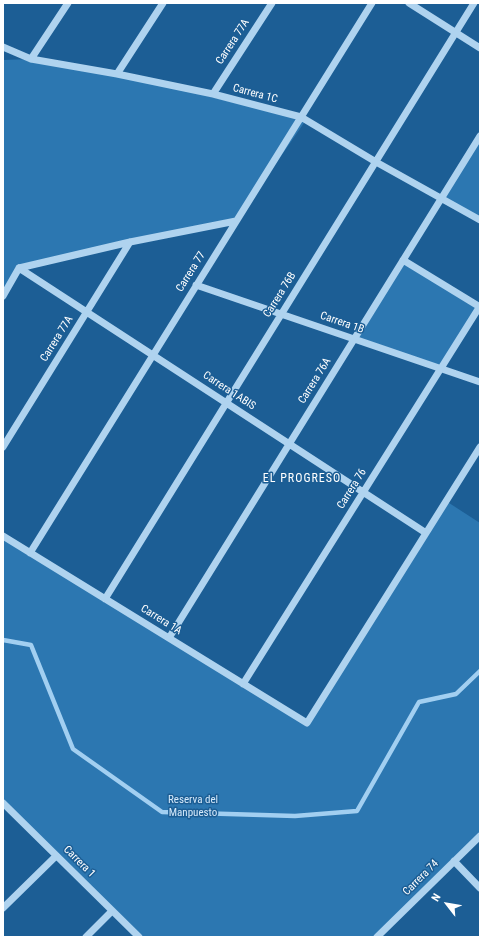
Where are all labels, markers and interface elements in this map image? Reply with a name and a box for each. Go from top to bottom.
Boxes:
street label: Carrera 77A [213,17,253,67]
street label: Carrera 1C [231,82,279,106]
street label: Carrera 77 [173,249,209,295]
street label: Carrera 76B [261,270,299,320]
street label: Carrera 1B [318,309,366,337]
street label: Carrera 77A [38,314,76,364]
street label: Carrera 76A [296,356,334,406]
street label: Carrera 1ABIS [200,369,258,413]
street label: Carrera 76 [334,466,370,512]
district label: EL PROGRESO [263,472,341,486]
street label: Carrera 1A [138,602,184,638]
park label: Reserva del Manpuesto [168,793,218,819]
street label: Carrera 1 [60,843,98,881]
street label: Carrera 74 [400,857,442,899]
north arrow [427,884,467,924]
text: N [429,891,444,904]

